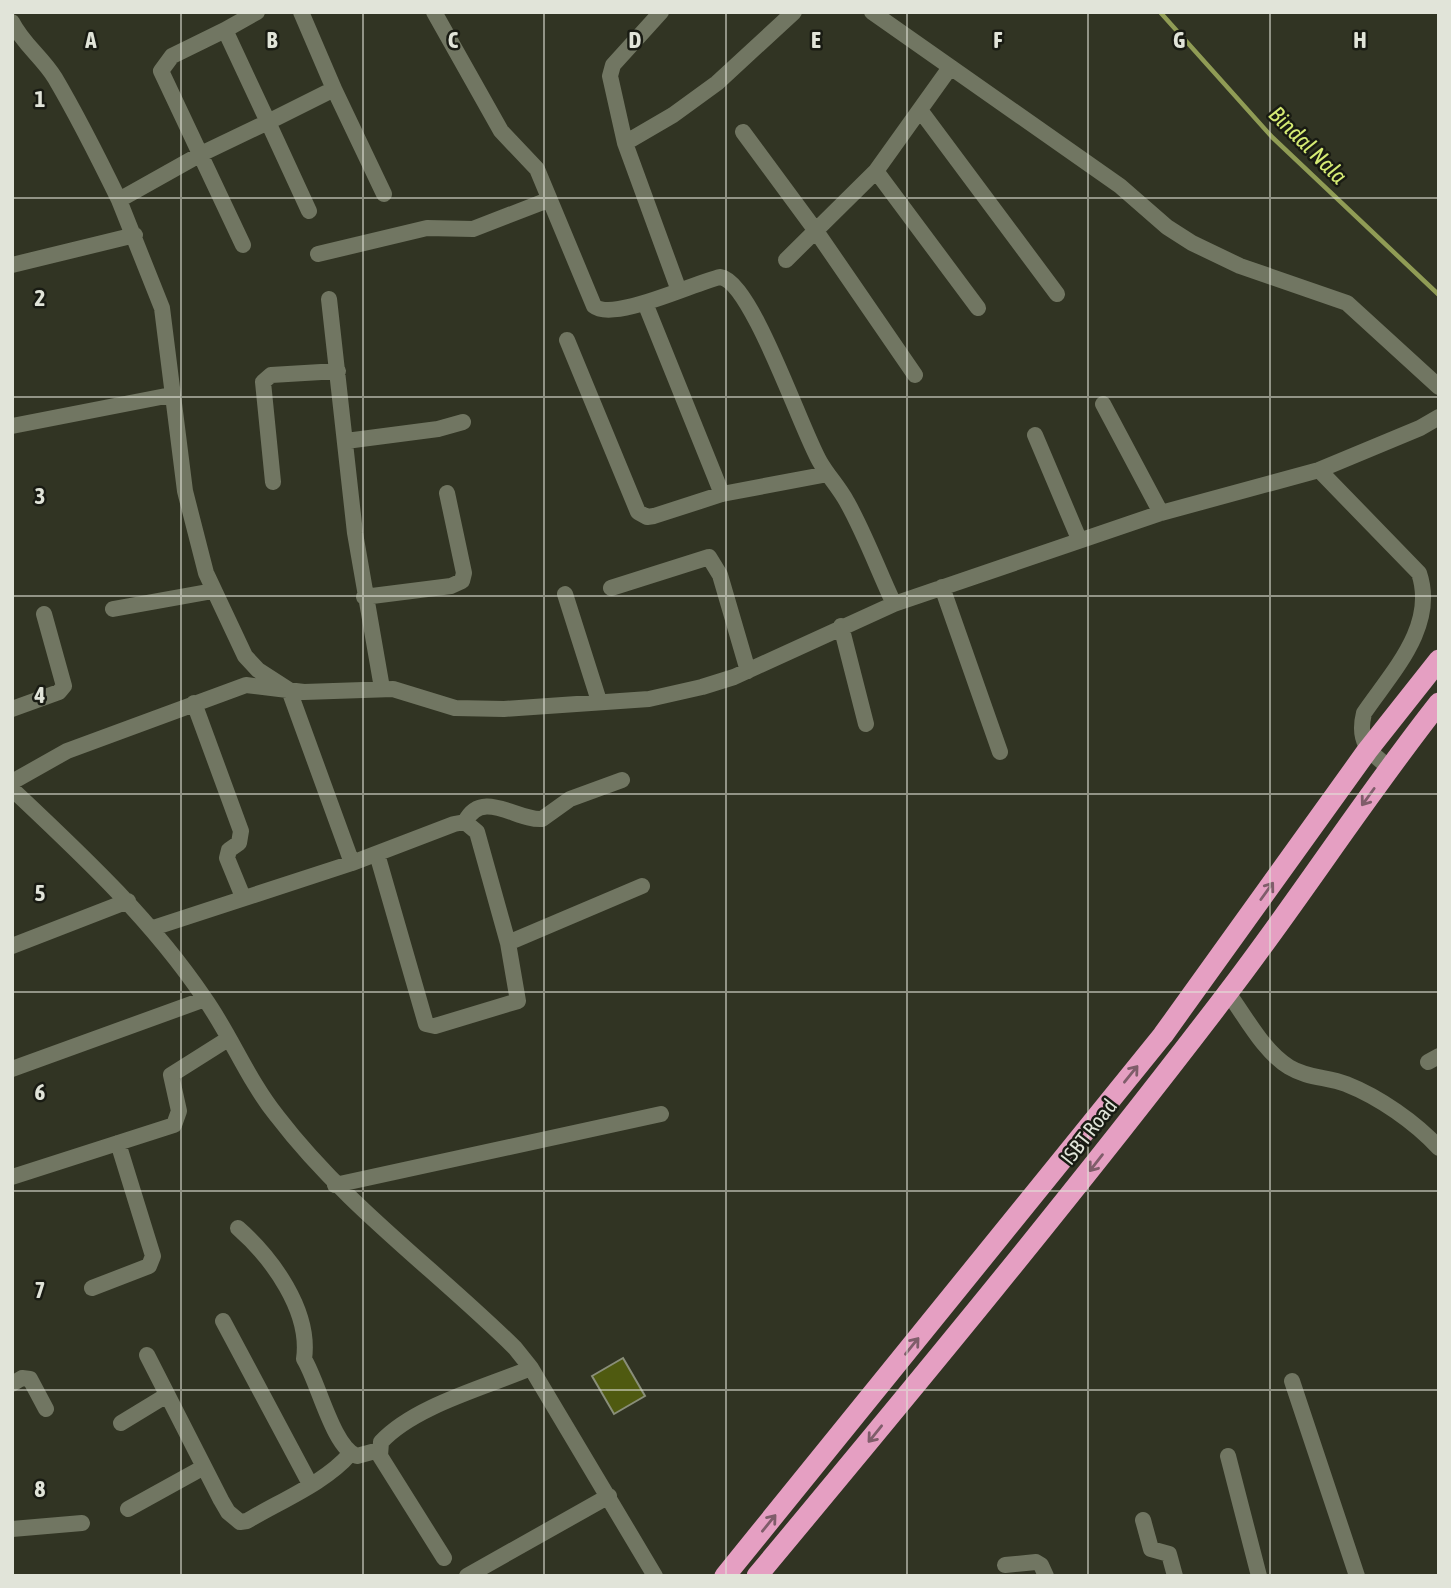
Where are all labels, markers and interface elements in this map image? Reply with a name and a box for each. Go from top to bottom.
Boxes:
text: A [84,27,97,53]
text: B [267,27,278,53]
text: C [448,27,459,53]
text: D [629,27,642,53]
text: E [811,27,821,53]
text: F [993,27,1003,53]
text: G [1173,27,1185,53]
text: H [1353,27,1367,53]
text: 1 [35,86,46,112]
water label: Bindal Nala [1264,101,1352,189]
text: 2 [35,285,45,311]
text: 3 [35,483,45,509]
text: 4 [34,682,46,708]
one-way arrow [1361,787,1376,806]
text: 5 [35,880,46,906]
one-way arrow [1260,882,1274,901]
one-way arrow [1124,1065,1139,1083]
text: 6 [35,1079,46,1105]
street label: ISBT Road [1055,1094,1121,1169]
one-way arrow [1088,1153,1103,1171]
text: 7 [35,1277,45,1303]
one-way arrow [904,1338,920,1356]
one-way arrow [867,1424,882,1442]
text: 8 [35,1476,46,1502]
one-way arrow [760,1514,776,1532]

